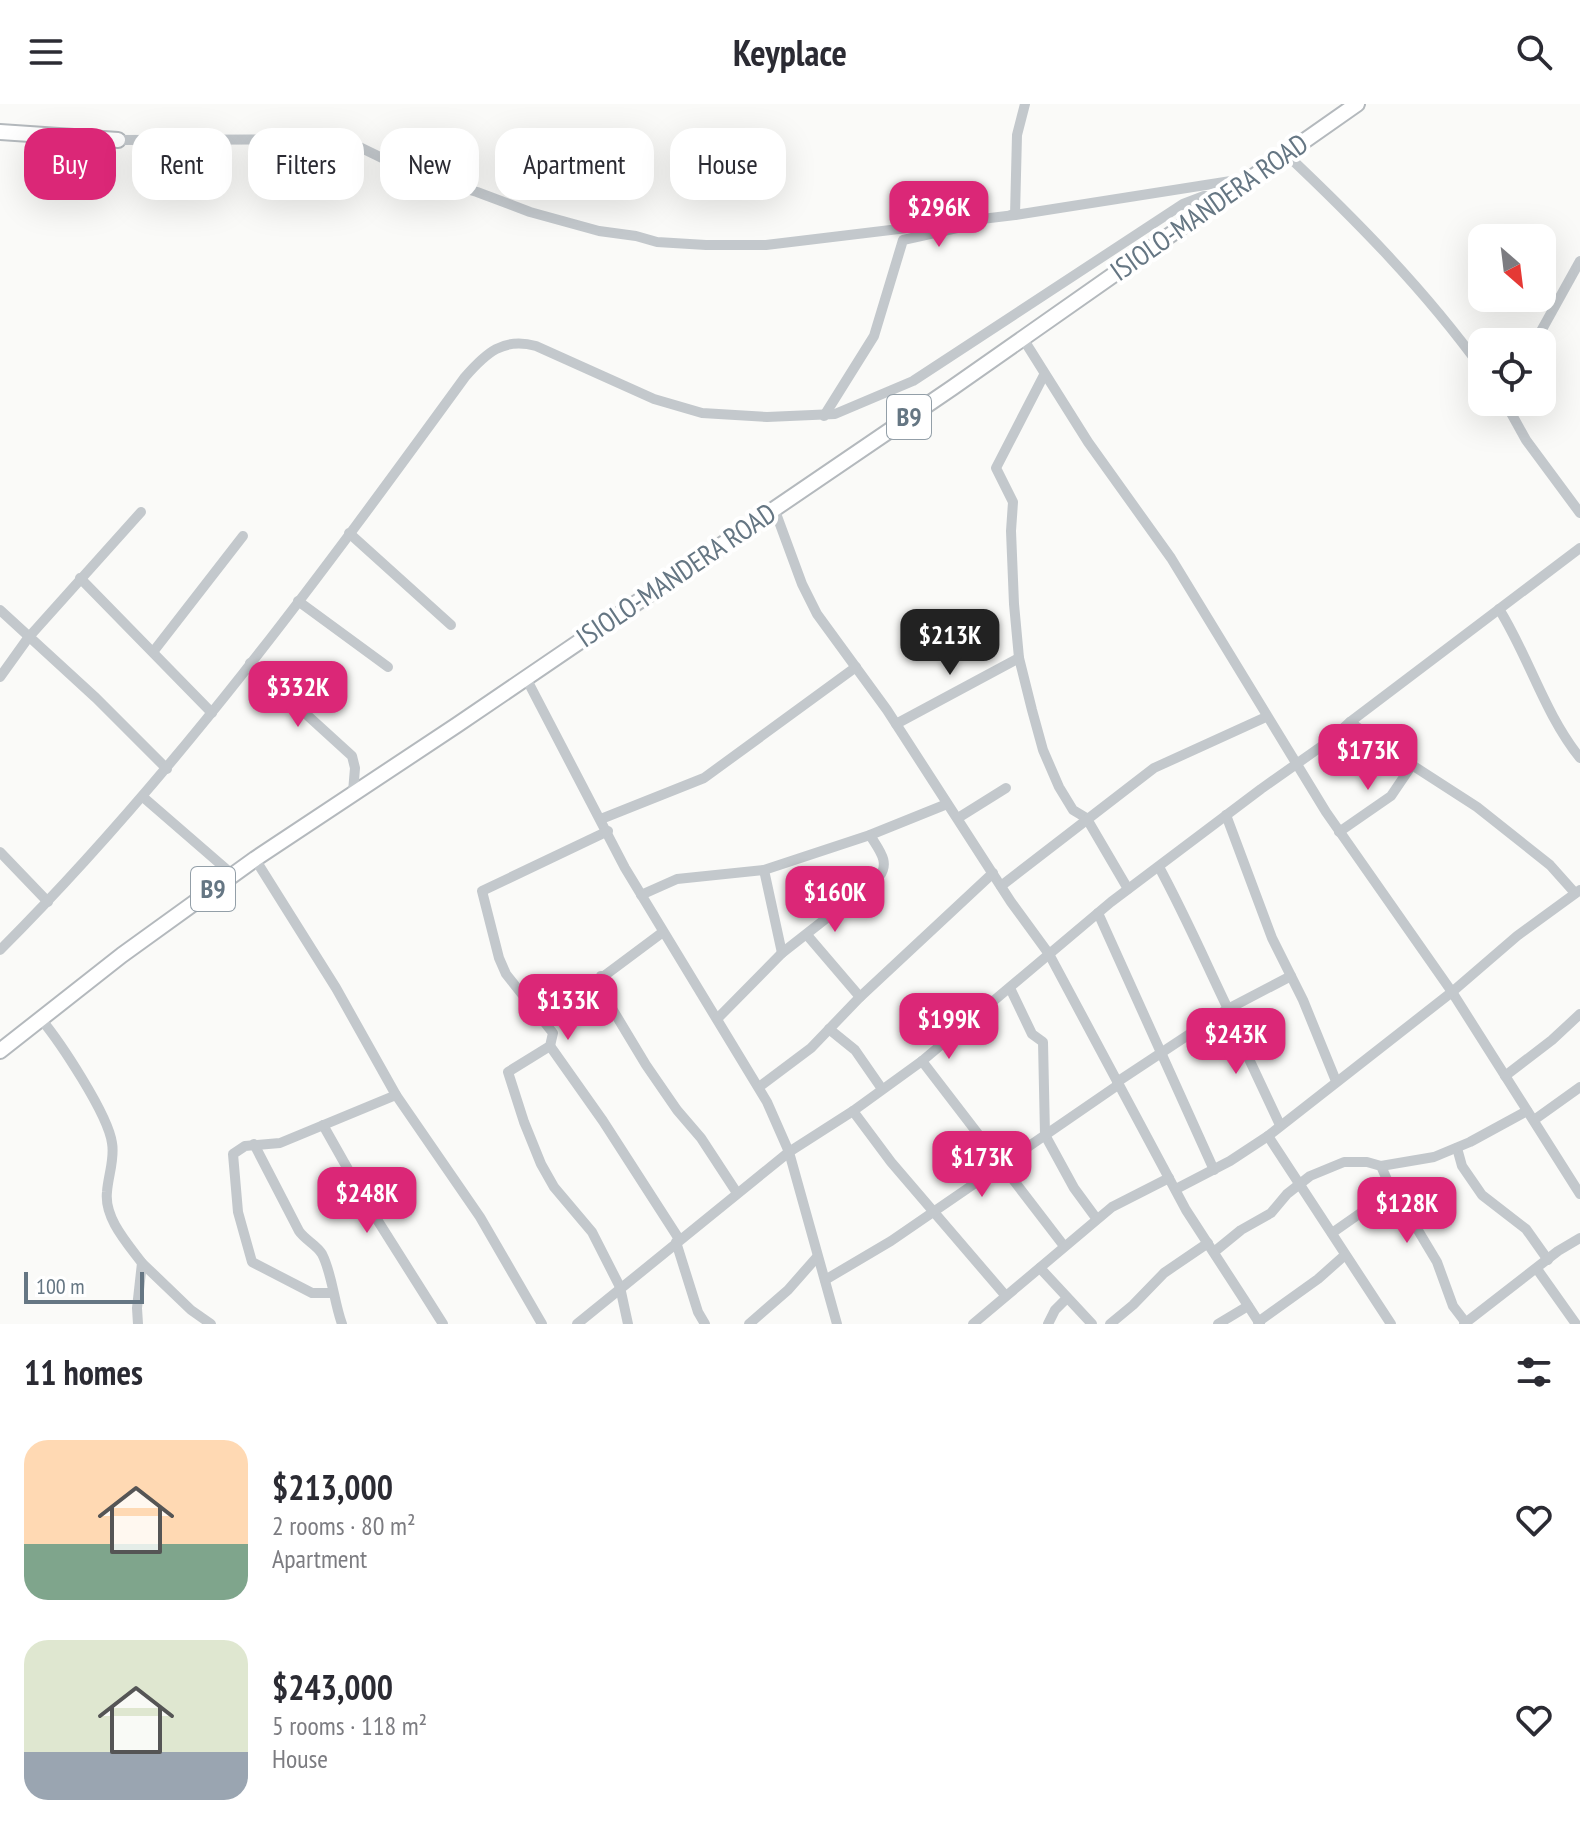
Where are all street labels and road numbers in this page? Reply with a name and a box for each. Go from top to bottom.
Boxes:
street label: ISIOLO-MANDERA ROAD [1103,125,1315,289]
road number: B9 [887,395,931,439]
street label: ISIOLO-MANDERA ROAD [569,494,783,655]
road number: B9 [191,867,235,911]

